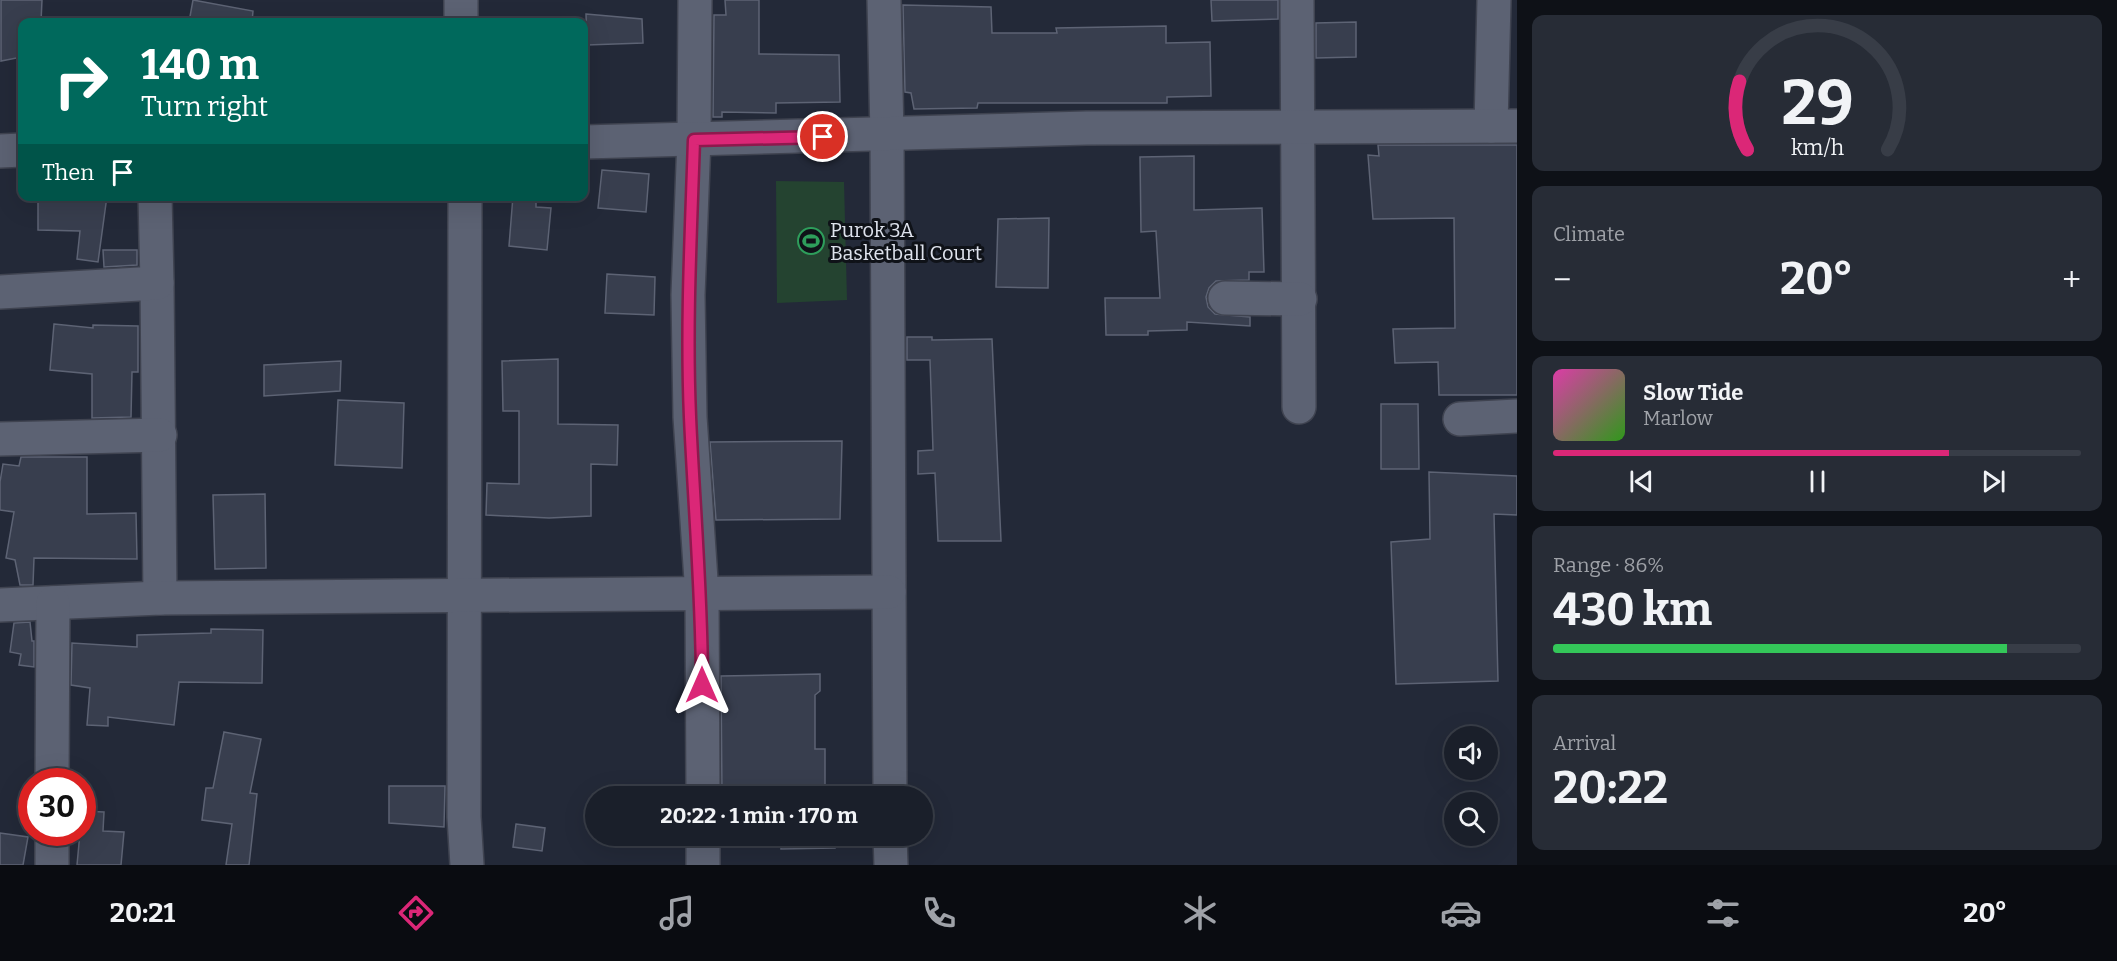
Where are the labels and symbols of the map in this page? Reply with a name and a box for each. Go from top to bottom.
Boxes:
pin [797,111,848,162]
place label: Purok 3A Basketball Court [830,218,982,265]
sports icon: Purok 3A Basketball Court [796,226,826,256]
position arrow [670,653,734,717]
speed limit sign: 30 [18,768,96,846]

